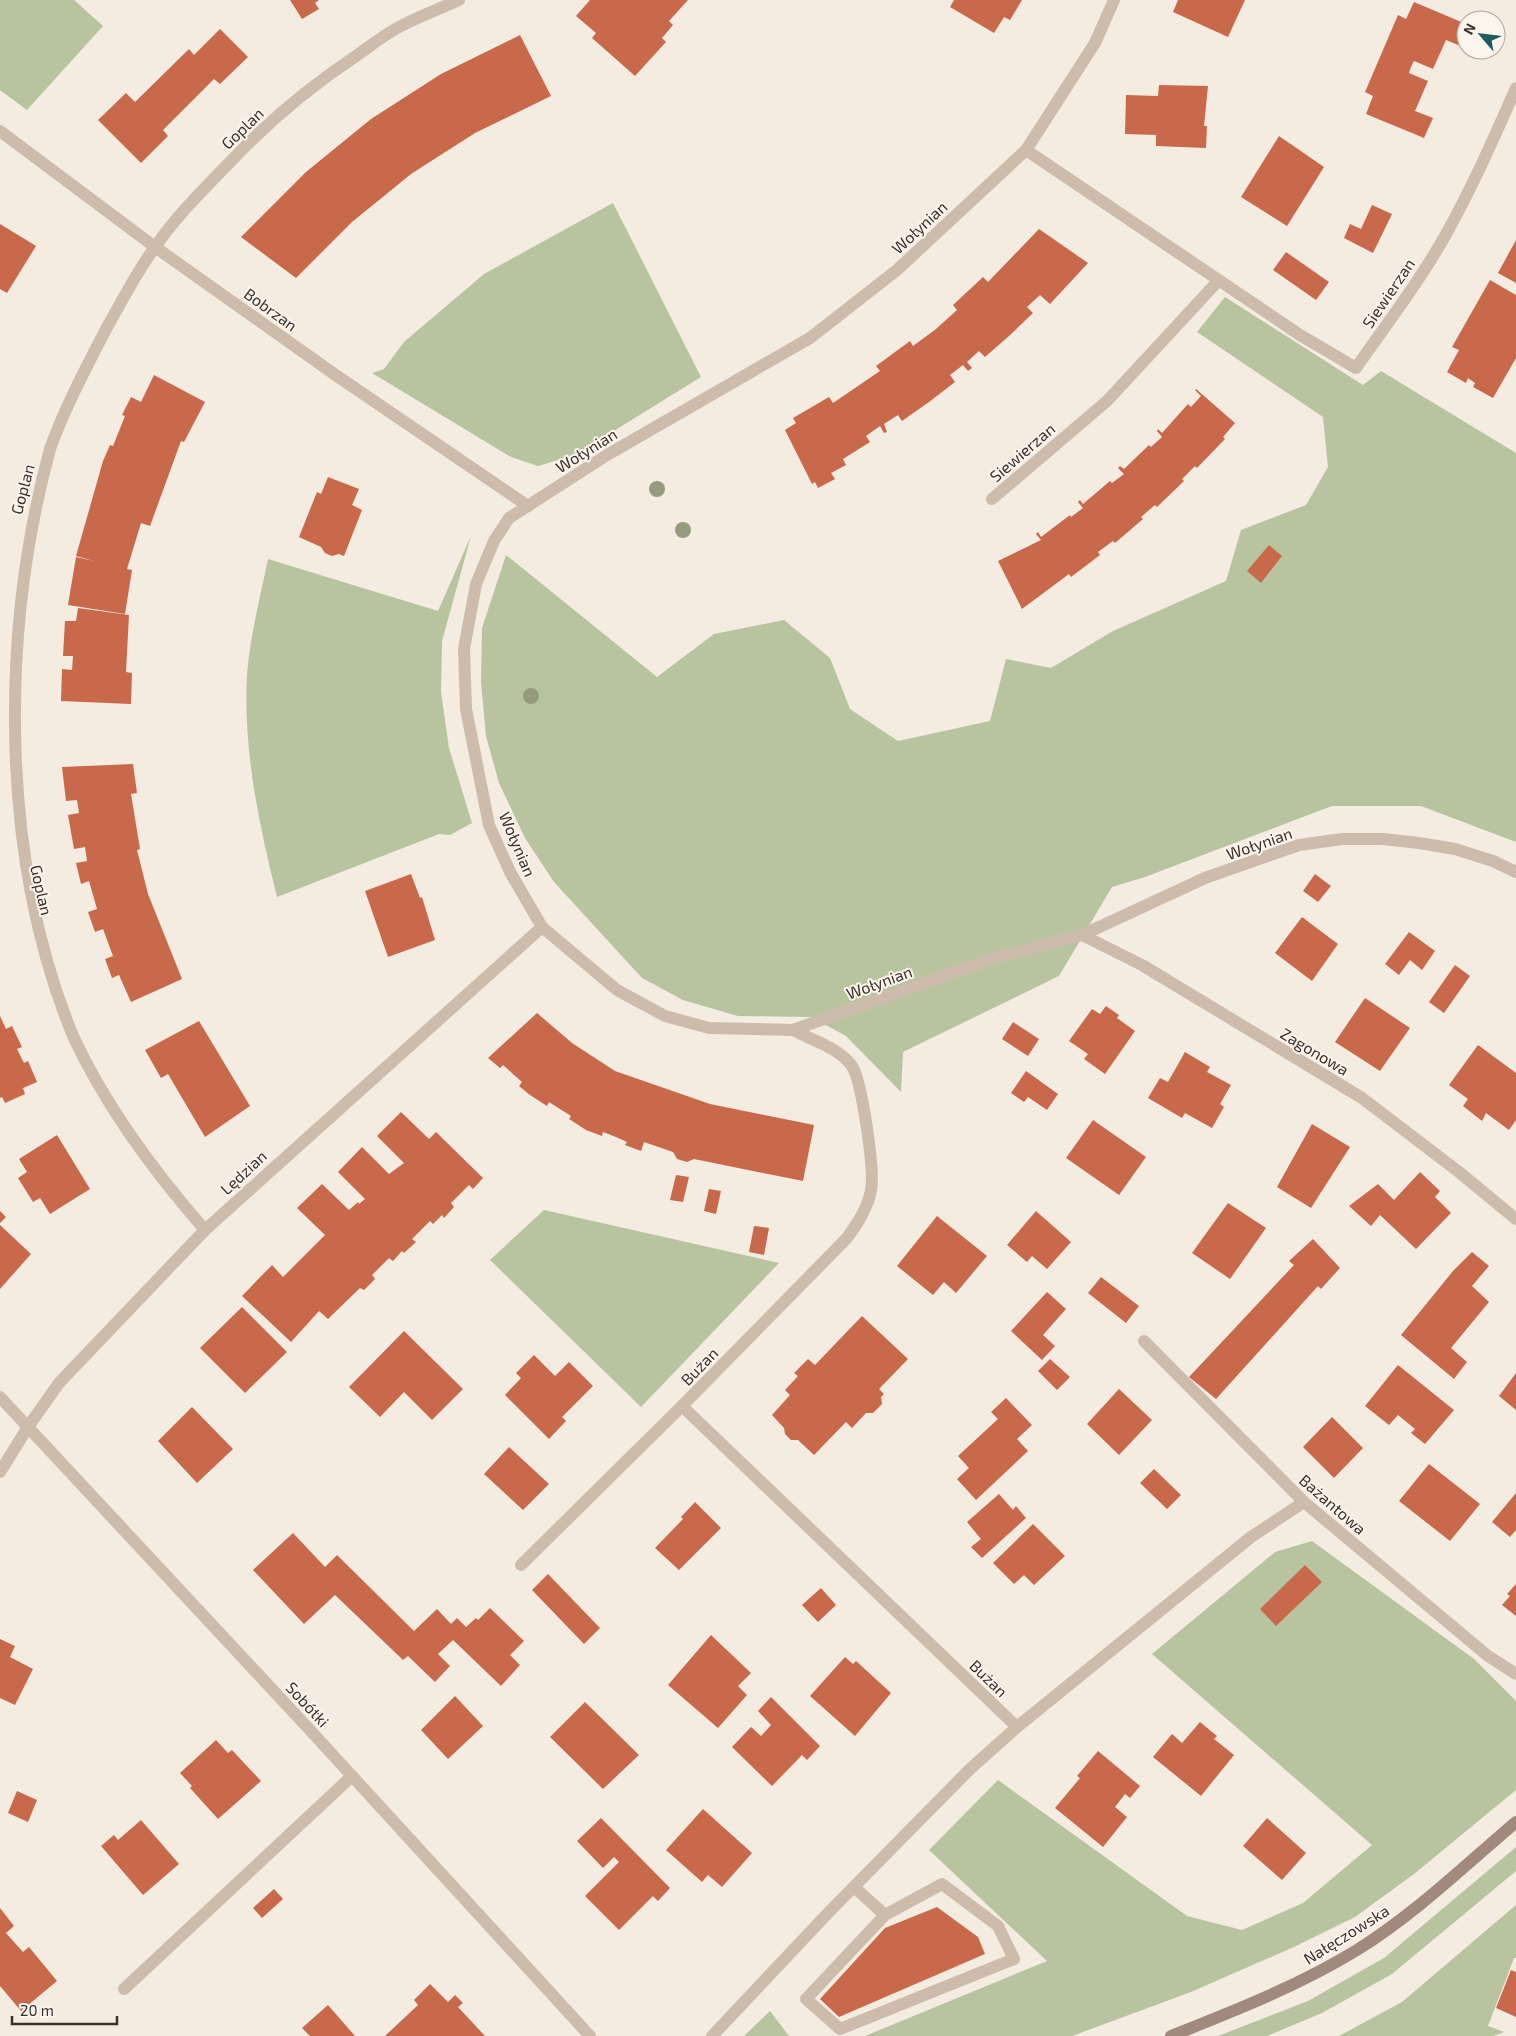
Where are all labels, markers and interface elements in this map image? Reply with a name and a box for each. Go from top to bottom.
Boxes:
north arrow [1456,10,1506,60]
text: N [1459,20,1479,37]
street label: Goplan [217,103,267,153]
street label: Wołynian [887,197,951,257]
street label: Siewierzan [1358,255,1418,331]
street label: Bobrzan [241,283,301,335]
street label: Siewierzan [986,419,1058,485]
street label: Wołynian [552,424,620,476]
street label: Goplan [6,462,38,516]
street label: Wołynian [496,809,540,879]
street label: Wołynian [1223,823,1295,863]
street label: Goplan [27,863,57,917]
street label: Wołynian [843,961,915,1003]
street label: Zagonowa [1278,1023,1352,1079]
street label: Lędzian [216,1146,270,1198]
street label: Bużan [676,1343,722,1389]
street label: Bażantowa [1296,1470,1370,1538]
street label: Bużan [966,1655,1012,1701]
street label: Sobótki [282,1678,334,1730]
street label: Nałęczowska [1300,1900,1392,1968]
scale bar [12,1994,118,2026]
text: 20 m [20,2001,54,2019]

